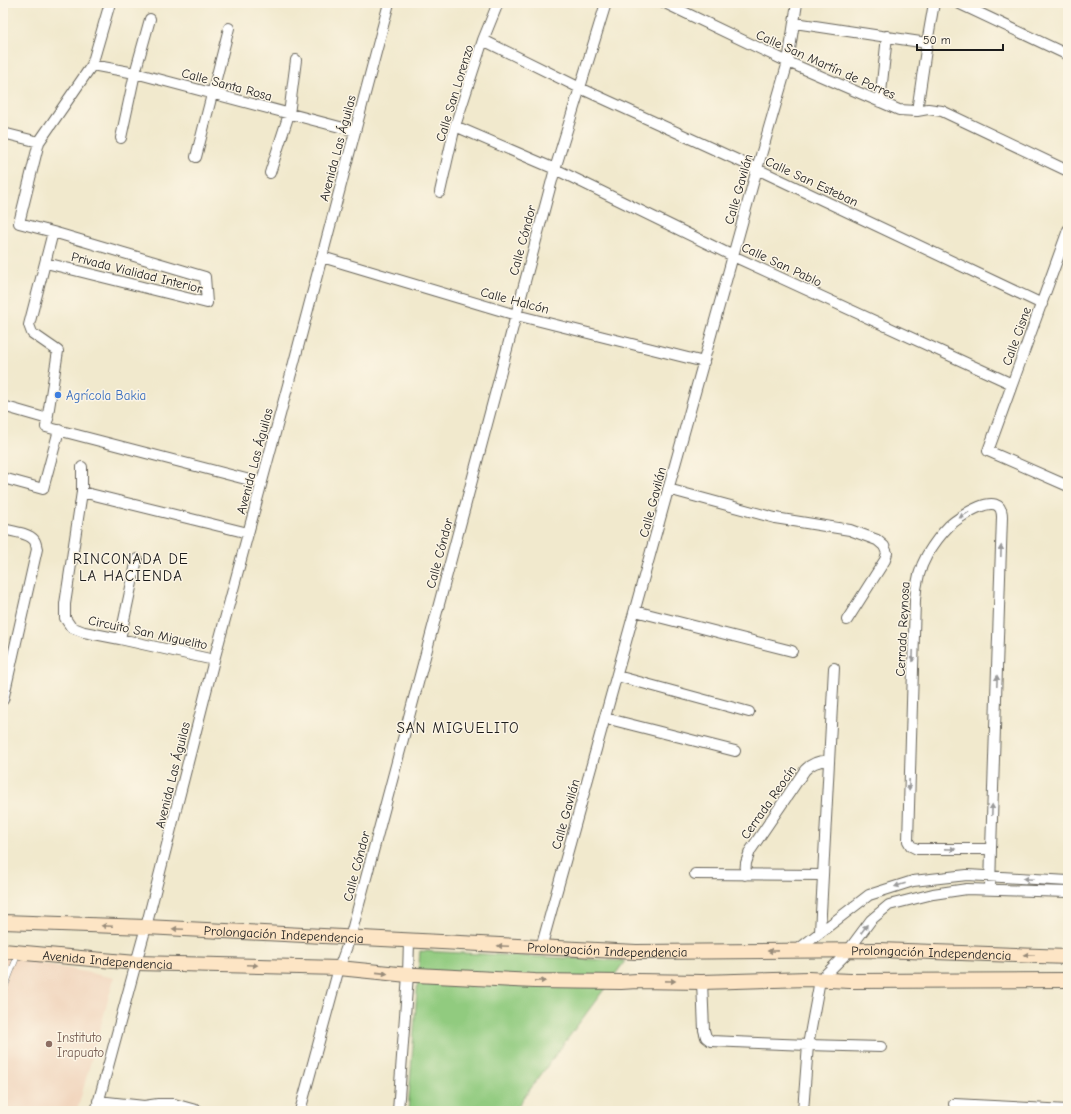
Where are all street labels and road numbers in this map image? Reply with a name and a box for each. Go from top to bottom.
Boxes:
street label: Calle San Martín de Porres [754,27,898,102]
street label: Calle San Lorenzo [433,43,476,143]
street label: Calle Santa Rosa [180,65,274,104]
street label: Avenida Las Águilas [315,93,359,203]
street label: Calle Gavilán [721,152,756,226]
street label: Calle San Esteban [763,153,861,210]
street label: Calle Cóndor [506,203,539,277]
street label: Calle San Pablo [739,239,824,290]
street label: Privada Vialidad Interior [70,249,205,296]
street label: Calle Halcón [479,284,551,317]
street label: Calle Cisne [999,304,1034,368]
street label: Avenida Las Águilas [232,406,276,516]
street label: Calle Gavilán [636,465,669,539]
street label: Calle Cóndor [423,516,456,590]
street label: Cerrada Reynosa [893,581,912,677]
street label: Circuito San Miguelito [87,613,209,652]
street label: Avenida Las Águilas [151,720,193,830]
street label: Cerrada Reocín [737,763,799,842]
street label: Calle Gavilán [548,777,583,851]
street label: Calle Cóndor [340,829,373,903]
street label: Prolongación Independencia [203,923,364,946]
street label: Prolongación Independencia [527,939,687,960]
street label: Prolongación Independencia [851,943,1012,963]
street label: Avenida Independencia [42,948,173,972]

